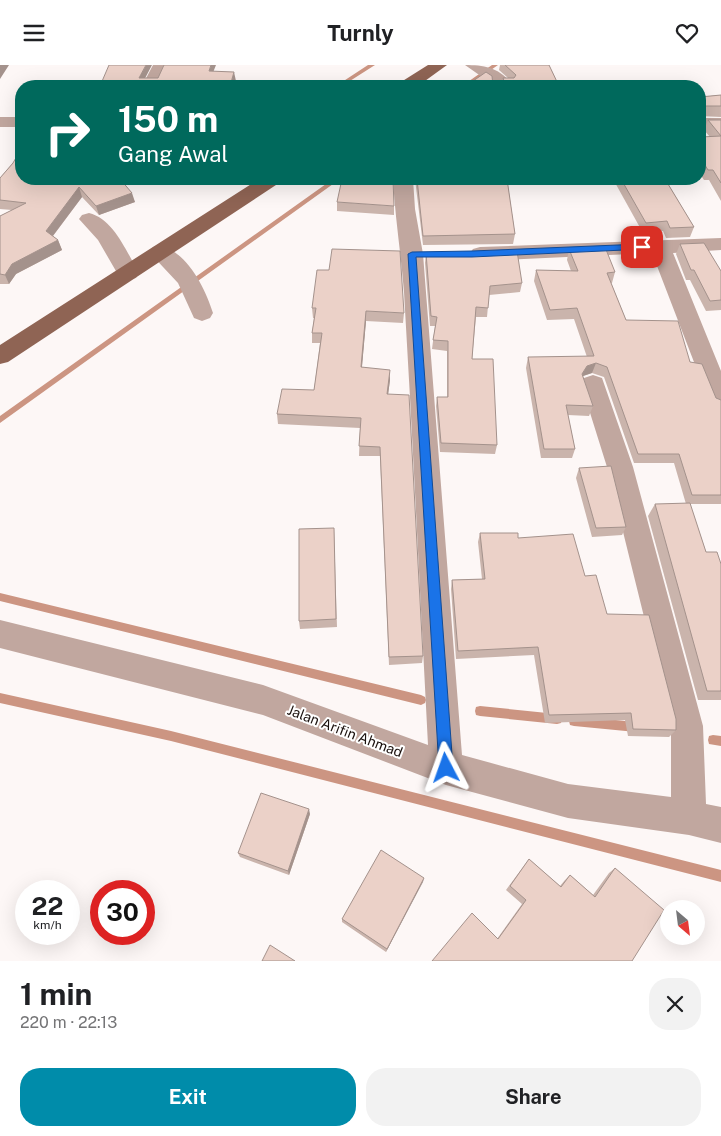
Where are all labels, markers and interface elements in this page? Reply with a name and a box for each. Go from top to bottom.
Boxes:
icon: menu [20,19,48,47]
icon: heart [673,19,701,47]
text: Turnly [327,20,394,46]
text: 150 m [118,99,218,140]
icon: right [35,100,100,165]
text: Gang Awal [118,141,228,167]
pin [621,226,663,268]
icon: arrive [628,233,656,261]
street label: Jalan Arifin Ahmad [285,702,405,760]
position arrow [419,741,471,793]
speed limit sign: 30 [90,880,155,945]
text: 22 [32,891,63,921]
north arrow [660,900,705,945]
map controls [660,900,705,945]
text: km/h [33,918,62,932]
text: 1 min [20,976,92,1012]
button: close [649,978,701,1030]
text: 220 m · 22:13 [20,1013,117,1032]
button: Exit [20,1068,356,1126]
button: Share [366,1068,701,1126]

